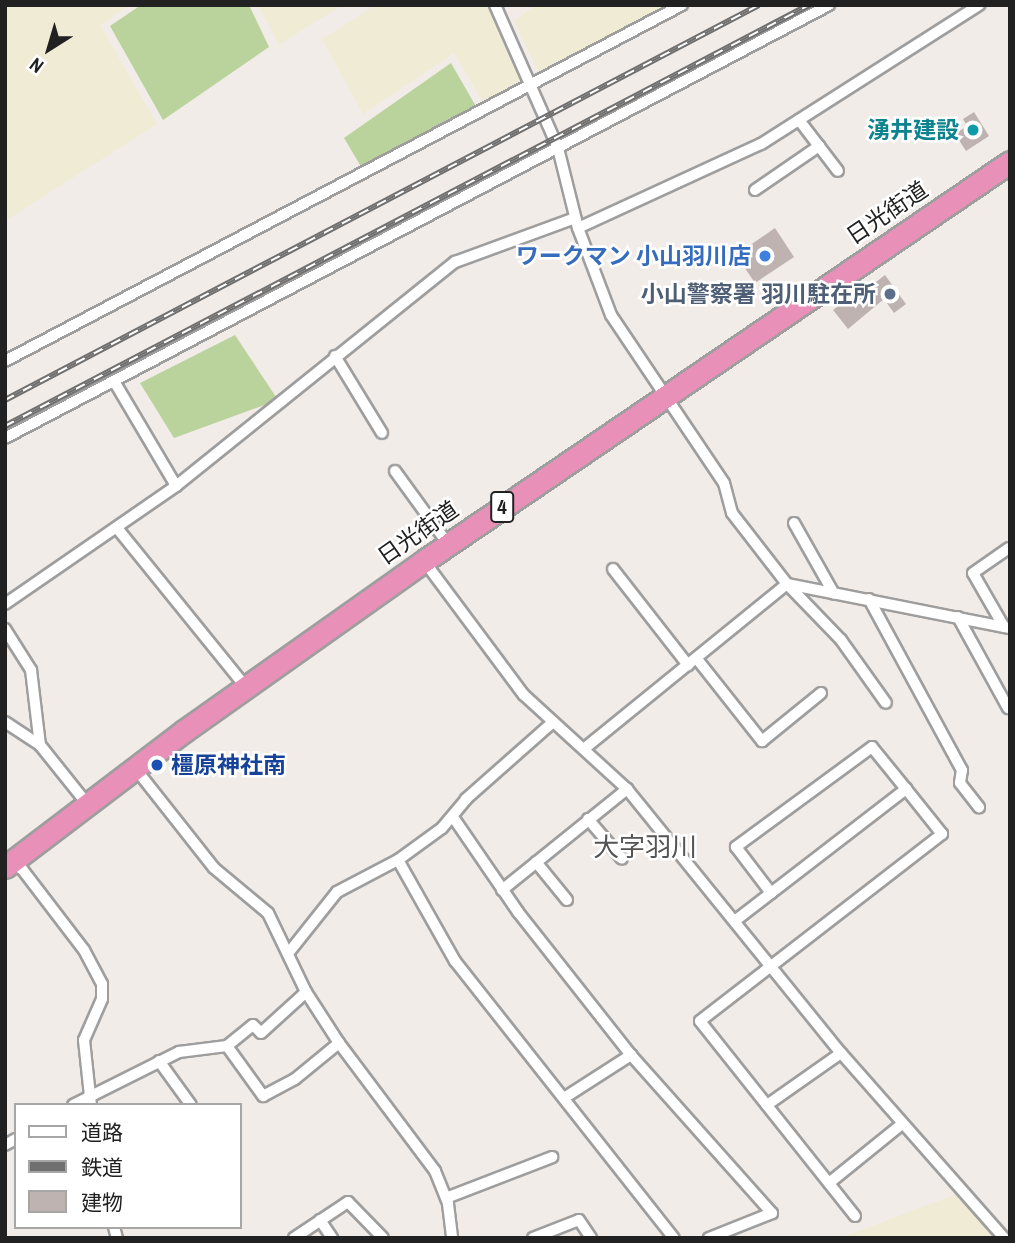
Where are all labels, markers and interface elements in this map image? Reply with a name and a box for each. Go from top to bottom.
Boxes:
north arrow [14,14,84,84]
text: N [24,52,49,80]
place label: 湧井建設 [867,116,959,144]
marker: 湧井建設 [965,122,981,138]
street label: 日光街道 [841,176,933,250]
place label: ワークマン 小山羽川店 [516,242,751,270]
marker: ワークマン 小山羽川店 [757,248,773,264]
place label: 小山警察署 羽川駐在所 [641,280,876,308]
marker: 小山警察署 羽川駐在所 [882,286,898,302]
road number: 4 [490,490,514,524]
street label: 日光街道 [372,495,464,571]
place label: 橿原神社南 [171,751,286,779]
marker: 橿原神社南 [149,757,165,773]
district label: 大字羽川 [593,831,697,863]
legend [14,1103,242,1229]
text: 道路 [81,1118,123,1147]
text: 鉄道 [81,1153,123,1182]
text: 建物 [81,1188,123,1217]

